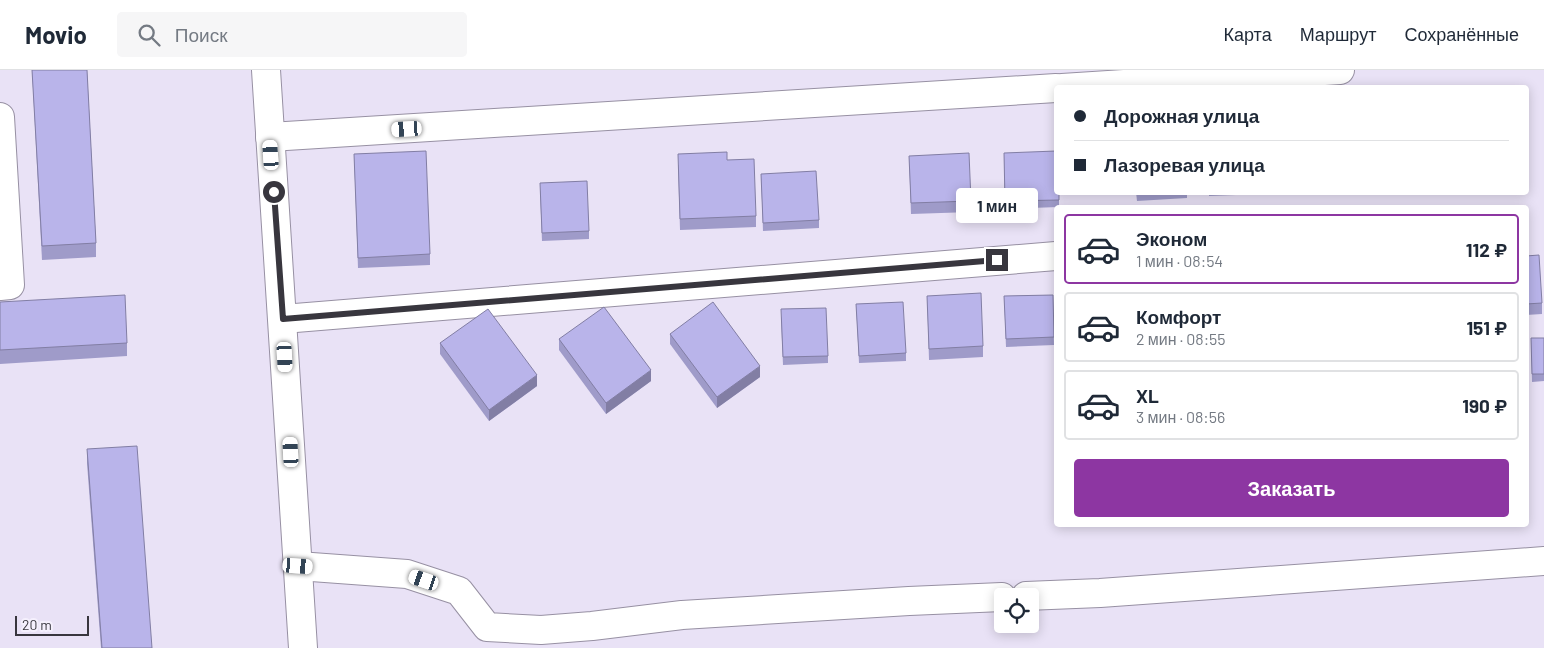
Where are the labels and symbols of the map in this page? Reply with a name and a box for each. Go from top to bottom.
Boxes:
car [391,121,422,137]
car [262,140,279,170]
route start [263,181,285,203]
callout: 1 мин [956,188,1038,222]
route end [986,249,1008,271]
car [276,342,293,372]
car [282,437,299,467]
car [282,557,313,575]
car [407,568,440,592]
scale bar [15,613,89,636]

